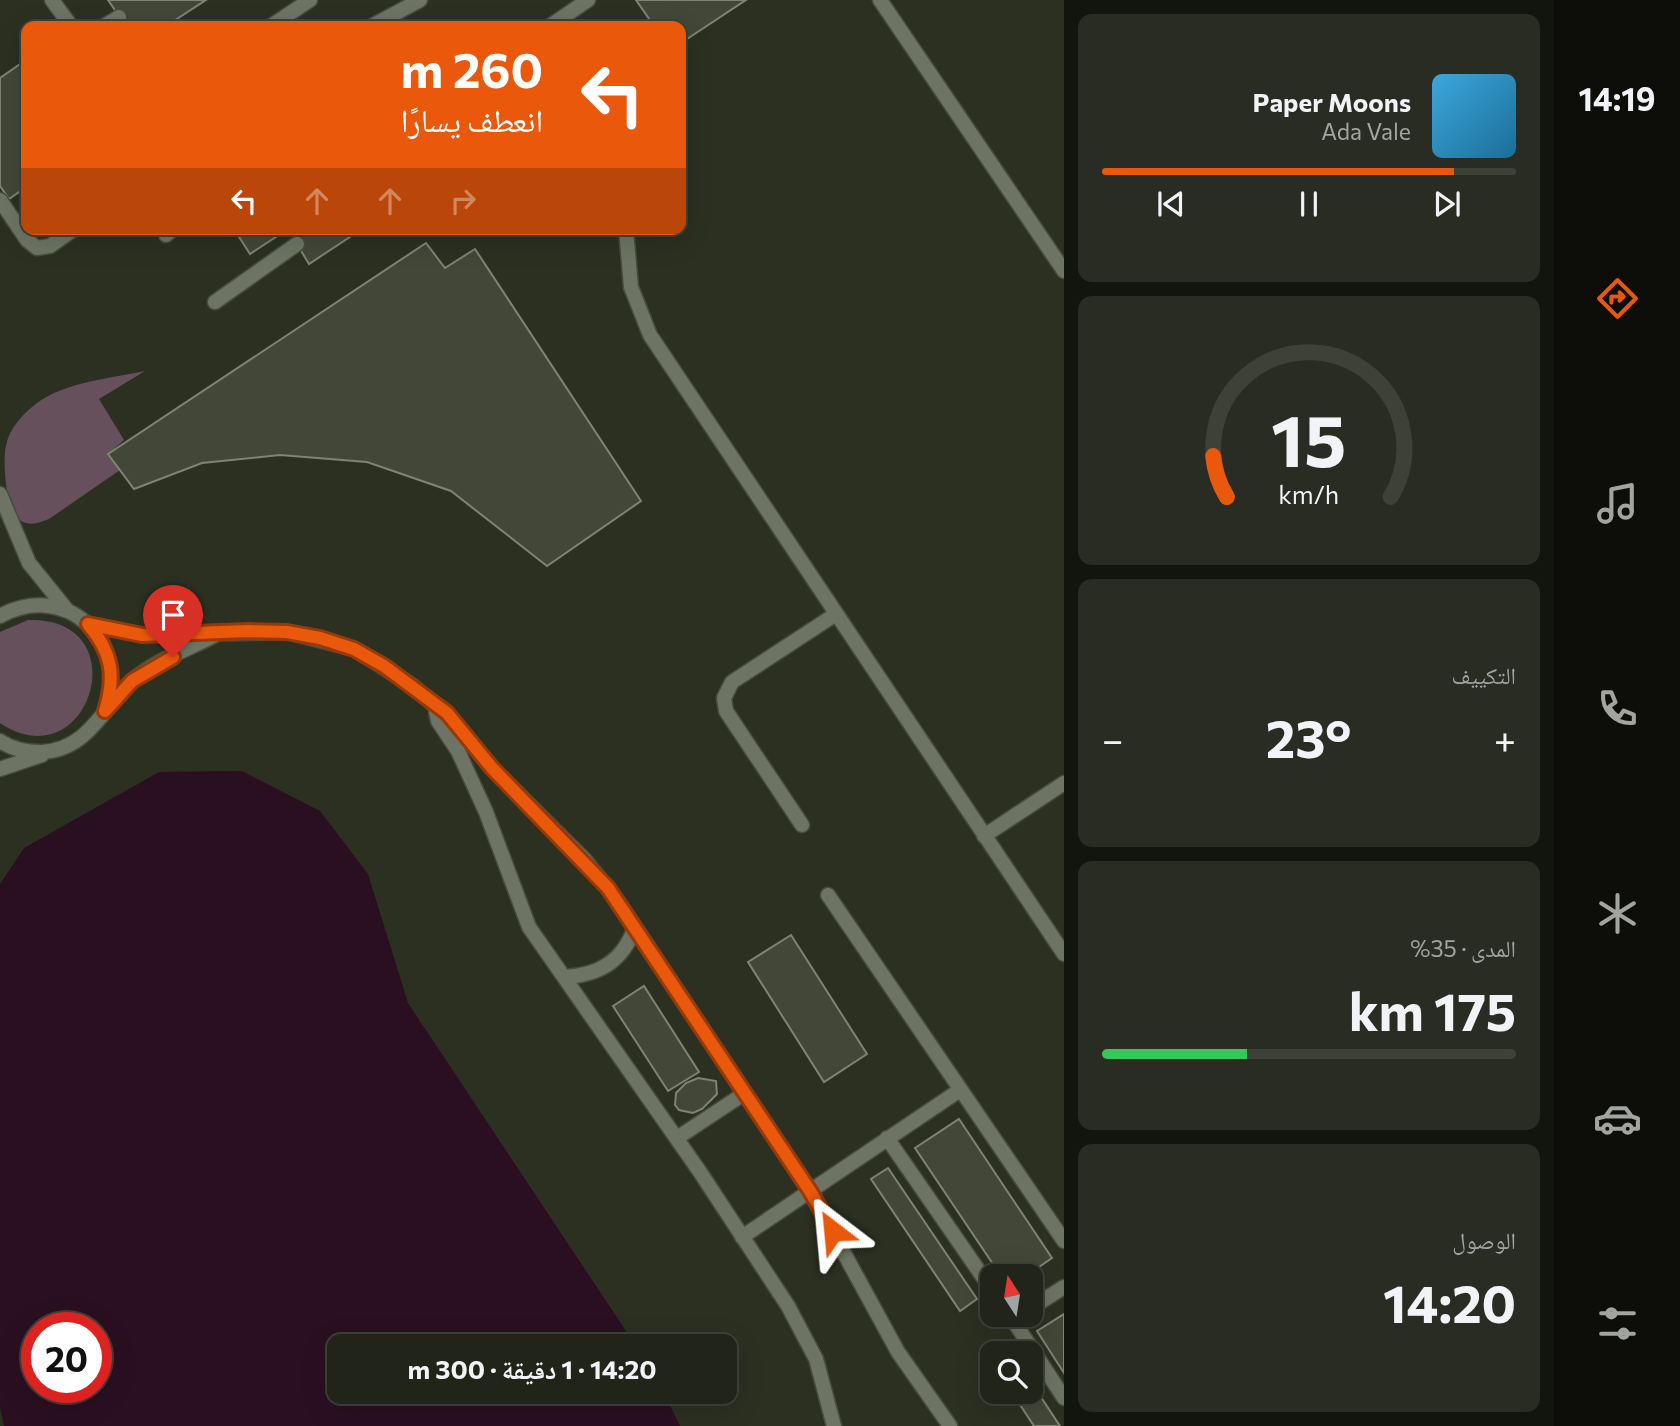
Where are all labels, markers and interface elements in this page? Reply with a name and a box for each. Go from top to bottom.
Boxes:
text: 260 m [401,38,543,98]
icon: left [567,49,658,140]
text: 14:19 [1579,78,1655,118]
text: Paper Moons [1253,86,1411,117]
text: انعطف يسارًا [401,99,543,139]
text: Ada Vale [1321,117,1411,145]
icon: left [225,182,263,220]
icon: ahead [298,182,336,220]
icon: ahead [371,182,409,220]
icon: right [444,182,482,220]
icon: previous [1152,185,1190,223]
icon: pause [1290,185,1328,223]
icon: next [1428,185,1466,223]
icon: directions [1593,274,1642,323]
text: 15 [1271,393,1347,482]
text: km/h [1279,478,1339,508]
icon: music [1593,479,1642,528]
pin [143,585,203,657]
icon: arrive [154,596,192,634]
text: التكييف [1451,661,1516,689]
icon: phone [1593,684,1642,733]
text: 23° [1266,705,1352,769]
text: − [1102,715,1124,762]
text: + [1494,715,1516,762]
icon: climate [1593,889,1642,938]
text: المدى · 35% [1410,934,1516,962]
text: 175 km [1349,978,1516,1042]
icon: car [1593,1094,1642,1143]
position arrow [796,1194,870,1268]
text: الوصول [1452,1226,1516,1254]
north arrow [980,1264,1043,1326]
map controls [980,1264,1043,1404]
text: 14:20 [1383,1270,1516,1334]
icon: filters [1593,1299,1642,1348]
speed limit sign: 20 [21,1312,112,1403]
button: search [980,1341,1043,1404]
text: 14:20 · 1 دقيقة · 300 m [408,1353,656,1384]

